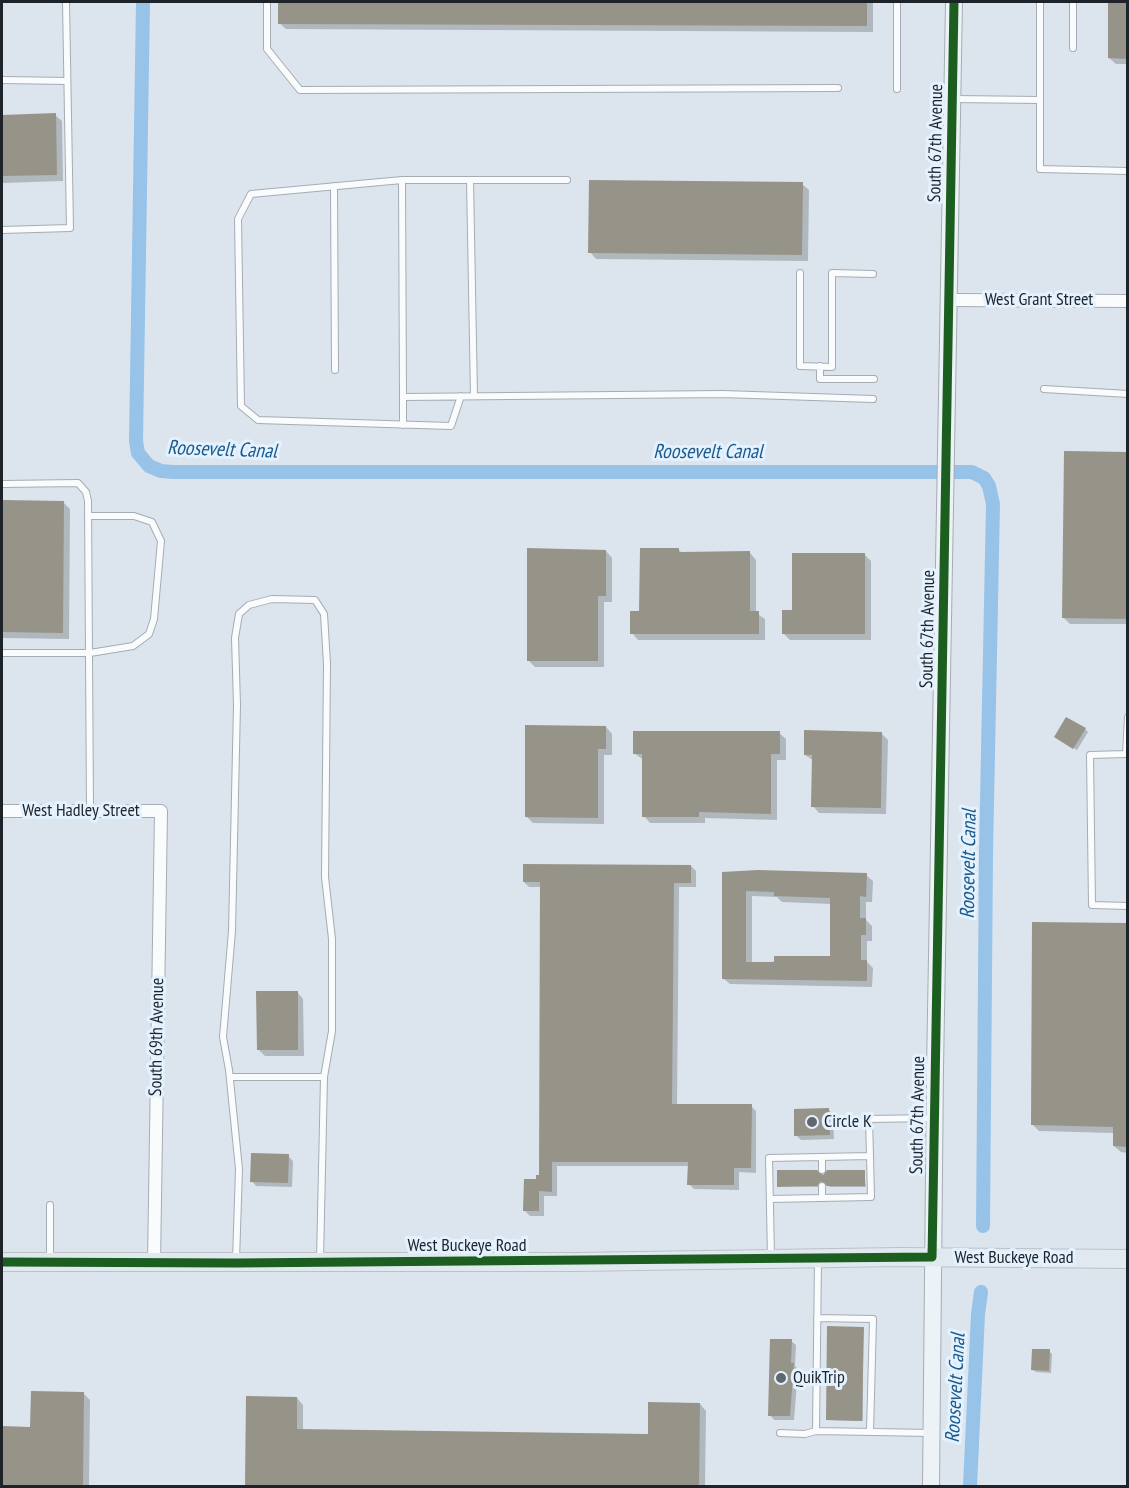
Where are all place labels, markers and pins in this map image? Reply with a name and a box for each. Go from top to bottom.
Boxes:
place label: Circle K [824,1111,872,1133]
marker: Circle K [805,1115,819,1129]
place label: QuikTrip [793,1367,845,1389]
marker: QuikTrip [774,1371,788,1385]

